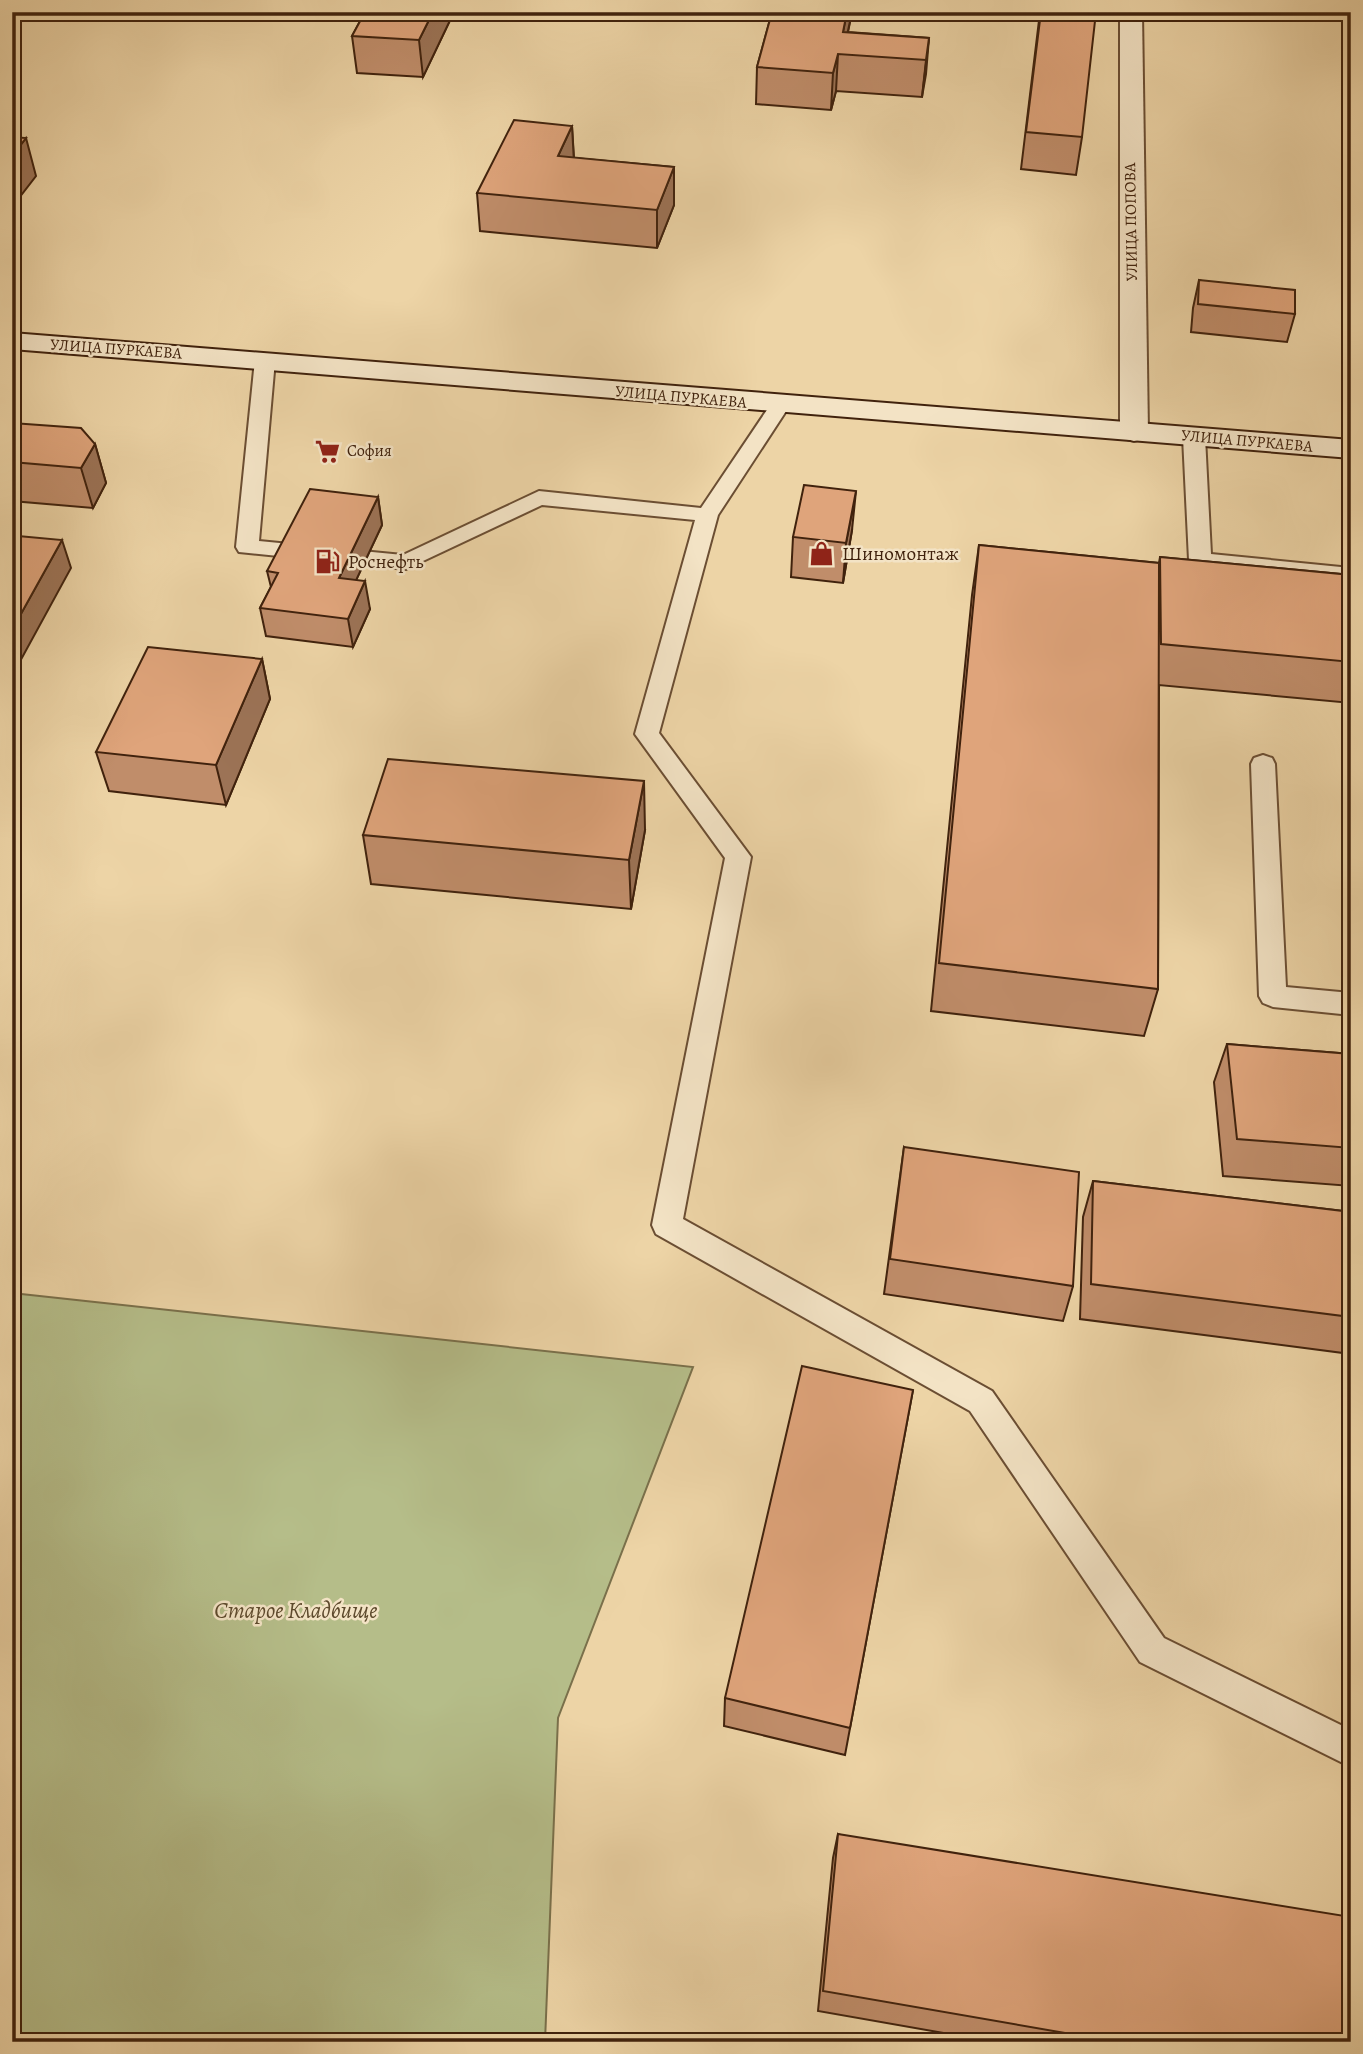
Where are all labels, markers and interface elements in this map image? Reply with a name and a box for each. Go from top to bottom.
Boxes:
street label: УЛИЦА ПОПОВА [1119,162,1143,282]
street label: УЛИЦА ПУРКАЕВА [49,333,183,365]
street label: УЛИЦА ПУРКАЕВА [614,380,748,414]
street label: УЛИЦА ПУРКАЕВА [1180,424,1314,458]
supermarket icon: София [313,437,341,465]
place label: София [347,440,392,462]
shop icon: Шиномонтаж [808,540,836,568]
place label: Шиномонтаж [842,541,959,567]
fuel station icon: Роснефть [314,548,342,576]
place label: Роснефть [348,549,423,575]
park label: Старое Кладбище [214,1595,378,1626]

